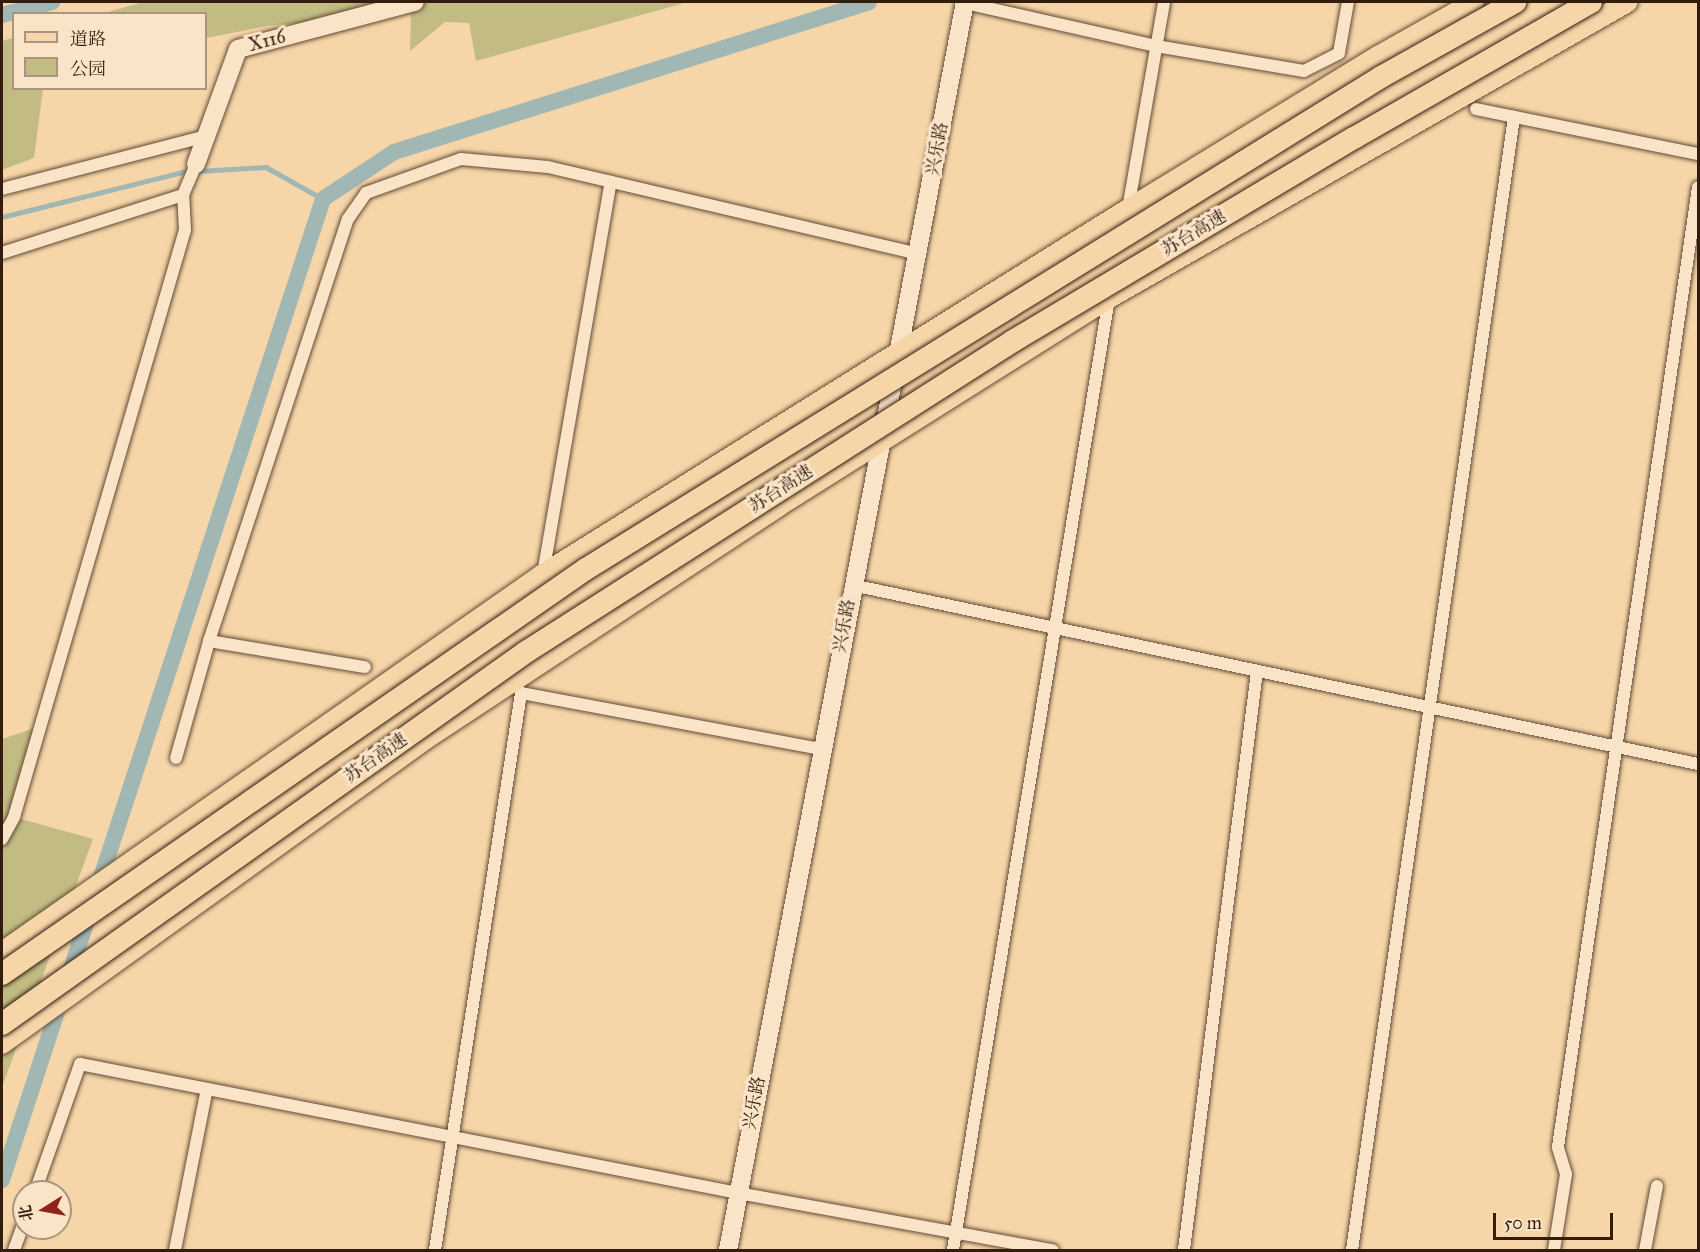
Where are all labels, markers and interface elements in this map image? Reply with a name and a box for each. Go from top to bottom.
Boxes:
legend [12,12,207,90]
street label: X116 [246,26,288,56]
text: 道路 [70,28,106,50]
text: 公园 [70,58,106,80]
street label: 兴乐路 [921,120,953,178]
street label: 苏台高速 [1158,205,1230,261]
street label: 苏台高速 [745,460,817,518]
street label: 兴乐路 [828,597,860,655]
street label: 苏台高速 [340,729,412,787]
street label: 兴乐路 [738,1074,770,1132]
north arrow [12,1180,72,1240]
scale bar [1496,1201,1616,1239]
text: 北 [15,1203,37,1223]
text: 50 m [1504,1212,1542,1234]

